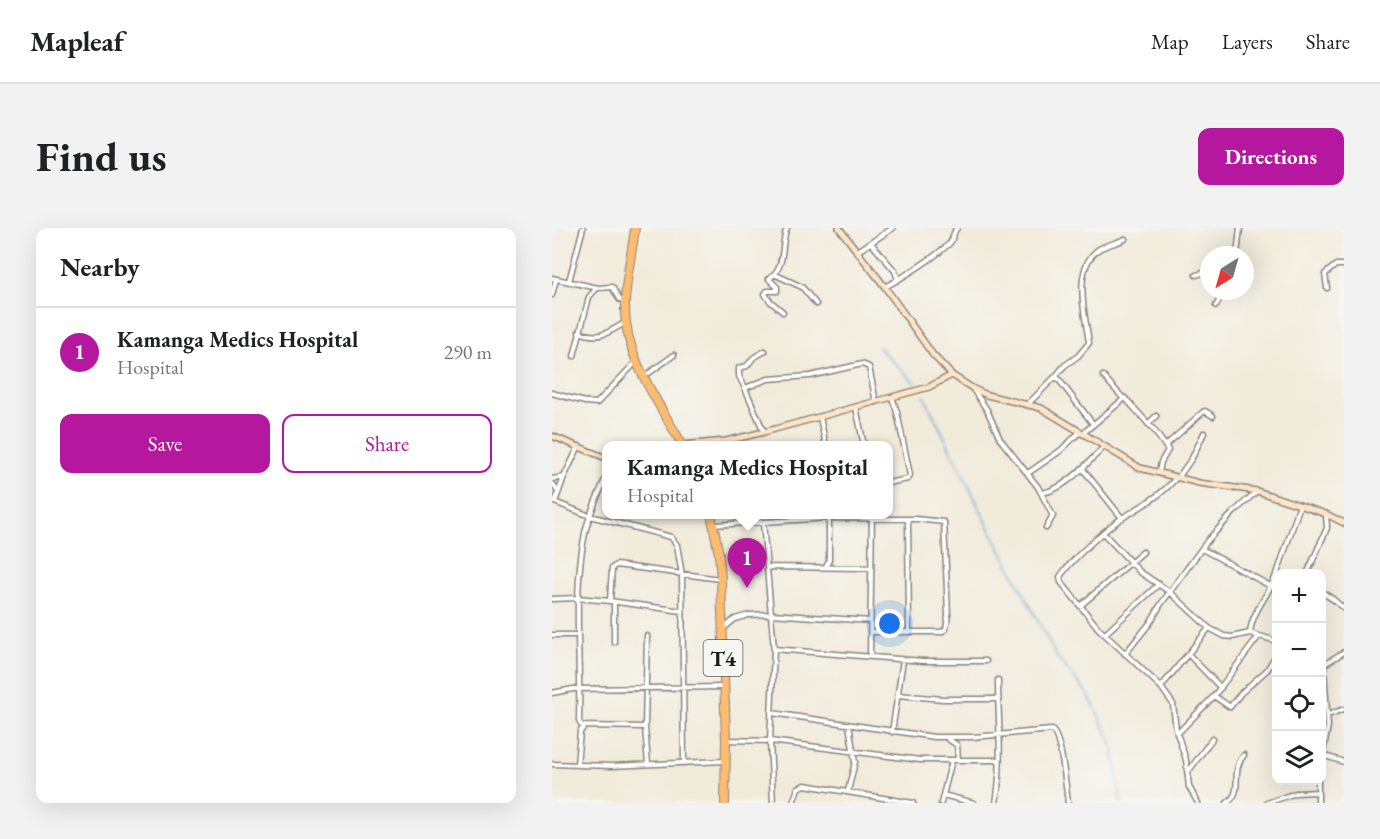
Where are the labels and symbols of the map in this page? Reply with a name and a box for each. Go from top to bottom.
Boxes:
north arrow [1200,246,1254,300]
pin: 1 [728,538,766,588]
your location [875,609,904,638]
road number: T4 [704,640,742,676]

